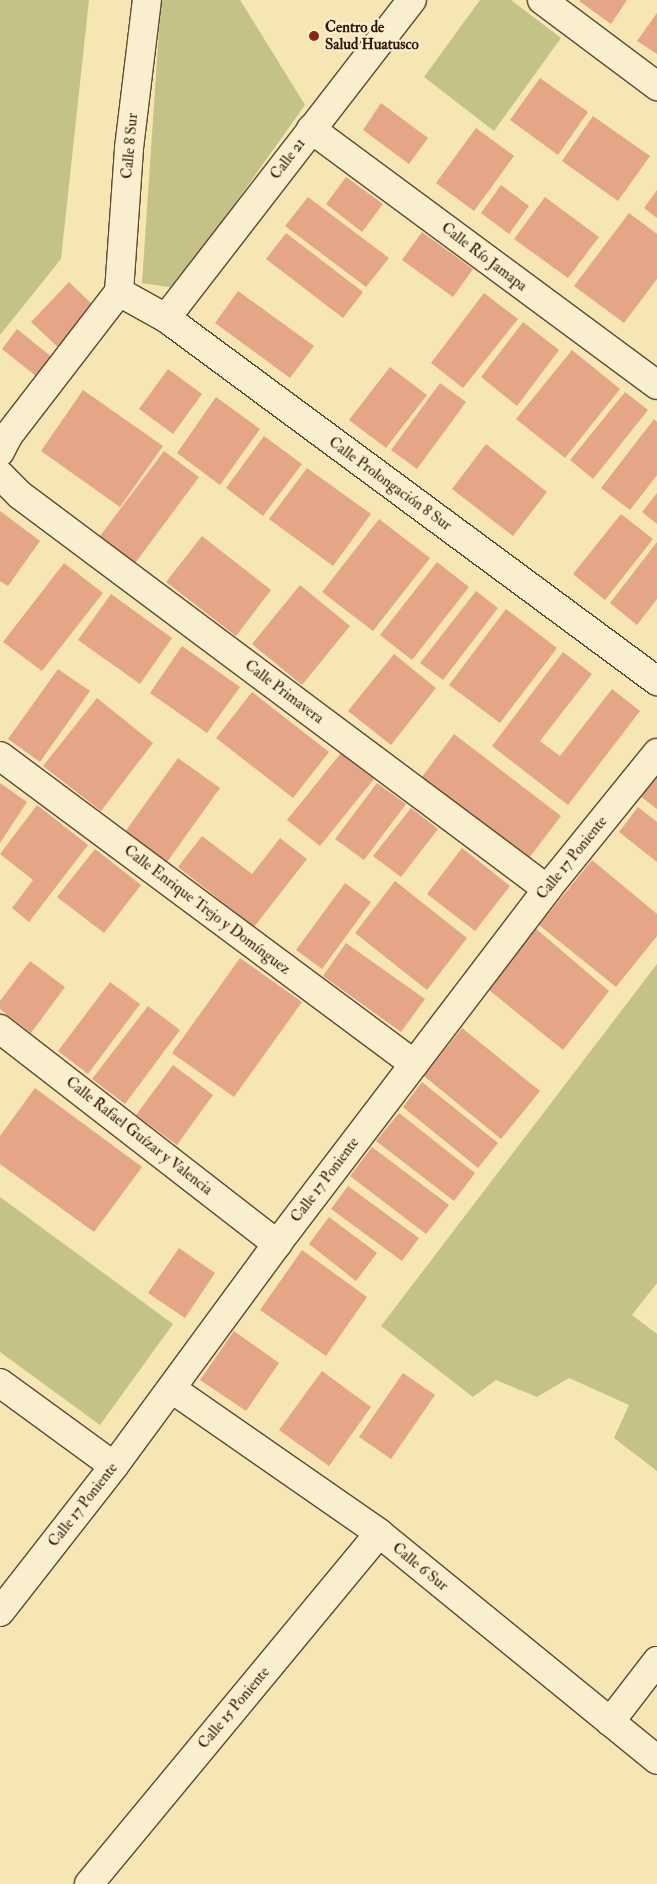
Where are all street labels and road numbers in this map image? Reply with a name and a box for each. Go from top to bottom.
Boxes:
street label: Calle 8 Sur [118,112,142,180]
street label: Calle 21 [267,135,309,183]
street label: Calle Río Jamapa [438,219,530,295]
street label: Calle Prolongación 8 Sur [325,433,455,535]
street label: Calle Primavera [241,656,327,728]
street label: Calle 17 Poniente [533,813,611,903]
street label: Calle Enrique Trejo y Domínguez [120,842,294,978]
street label: Calle Rafael Guízar y Valencia [62,1073,216,1199]
street label: Calle 17 Poniente [287,1134,363,1226]
street label: Calle 17 Poniente [45,1459,121,1551]
street label: Calle 6 Sur [389,1539,451,1595]
street label: Calle 15 Poniente [194,1663,274,1753]

